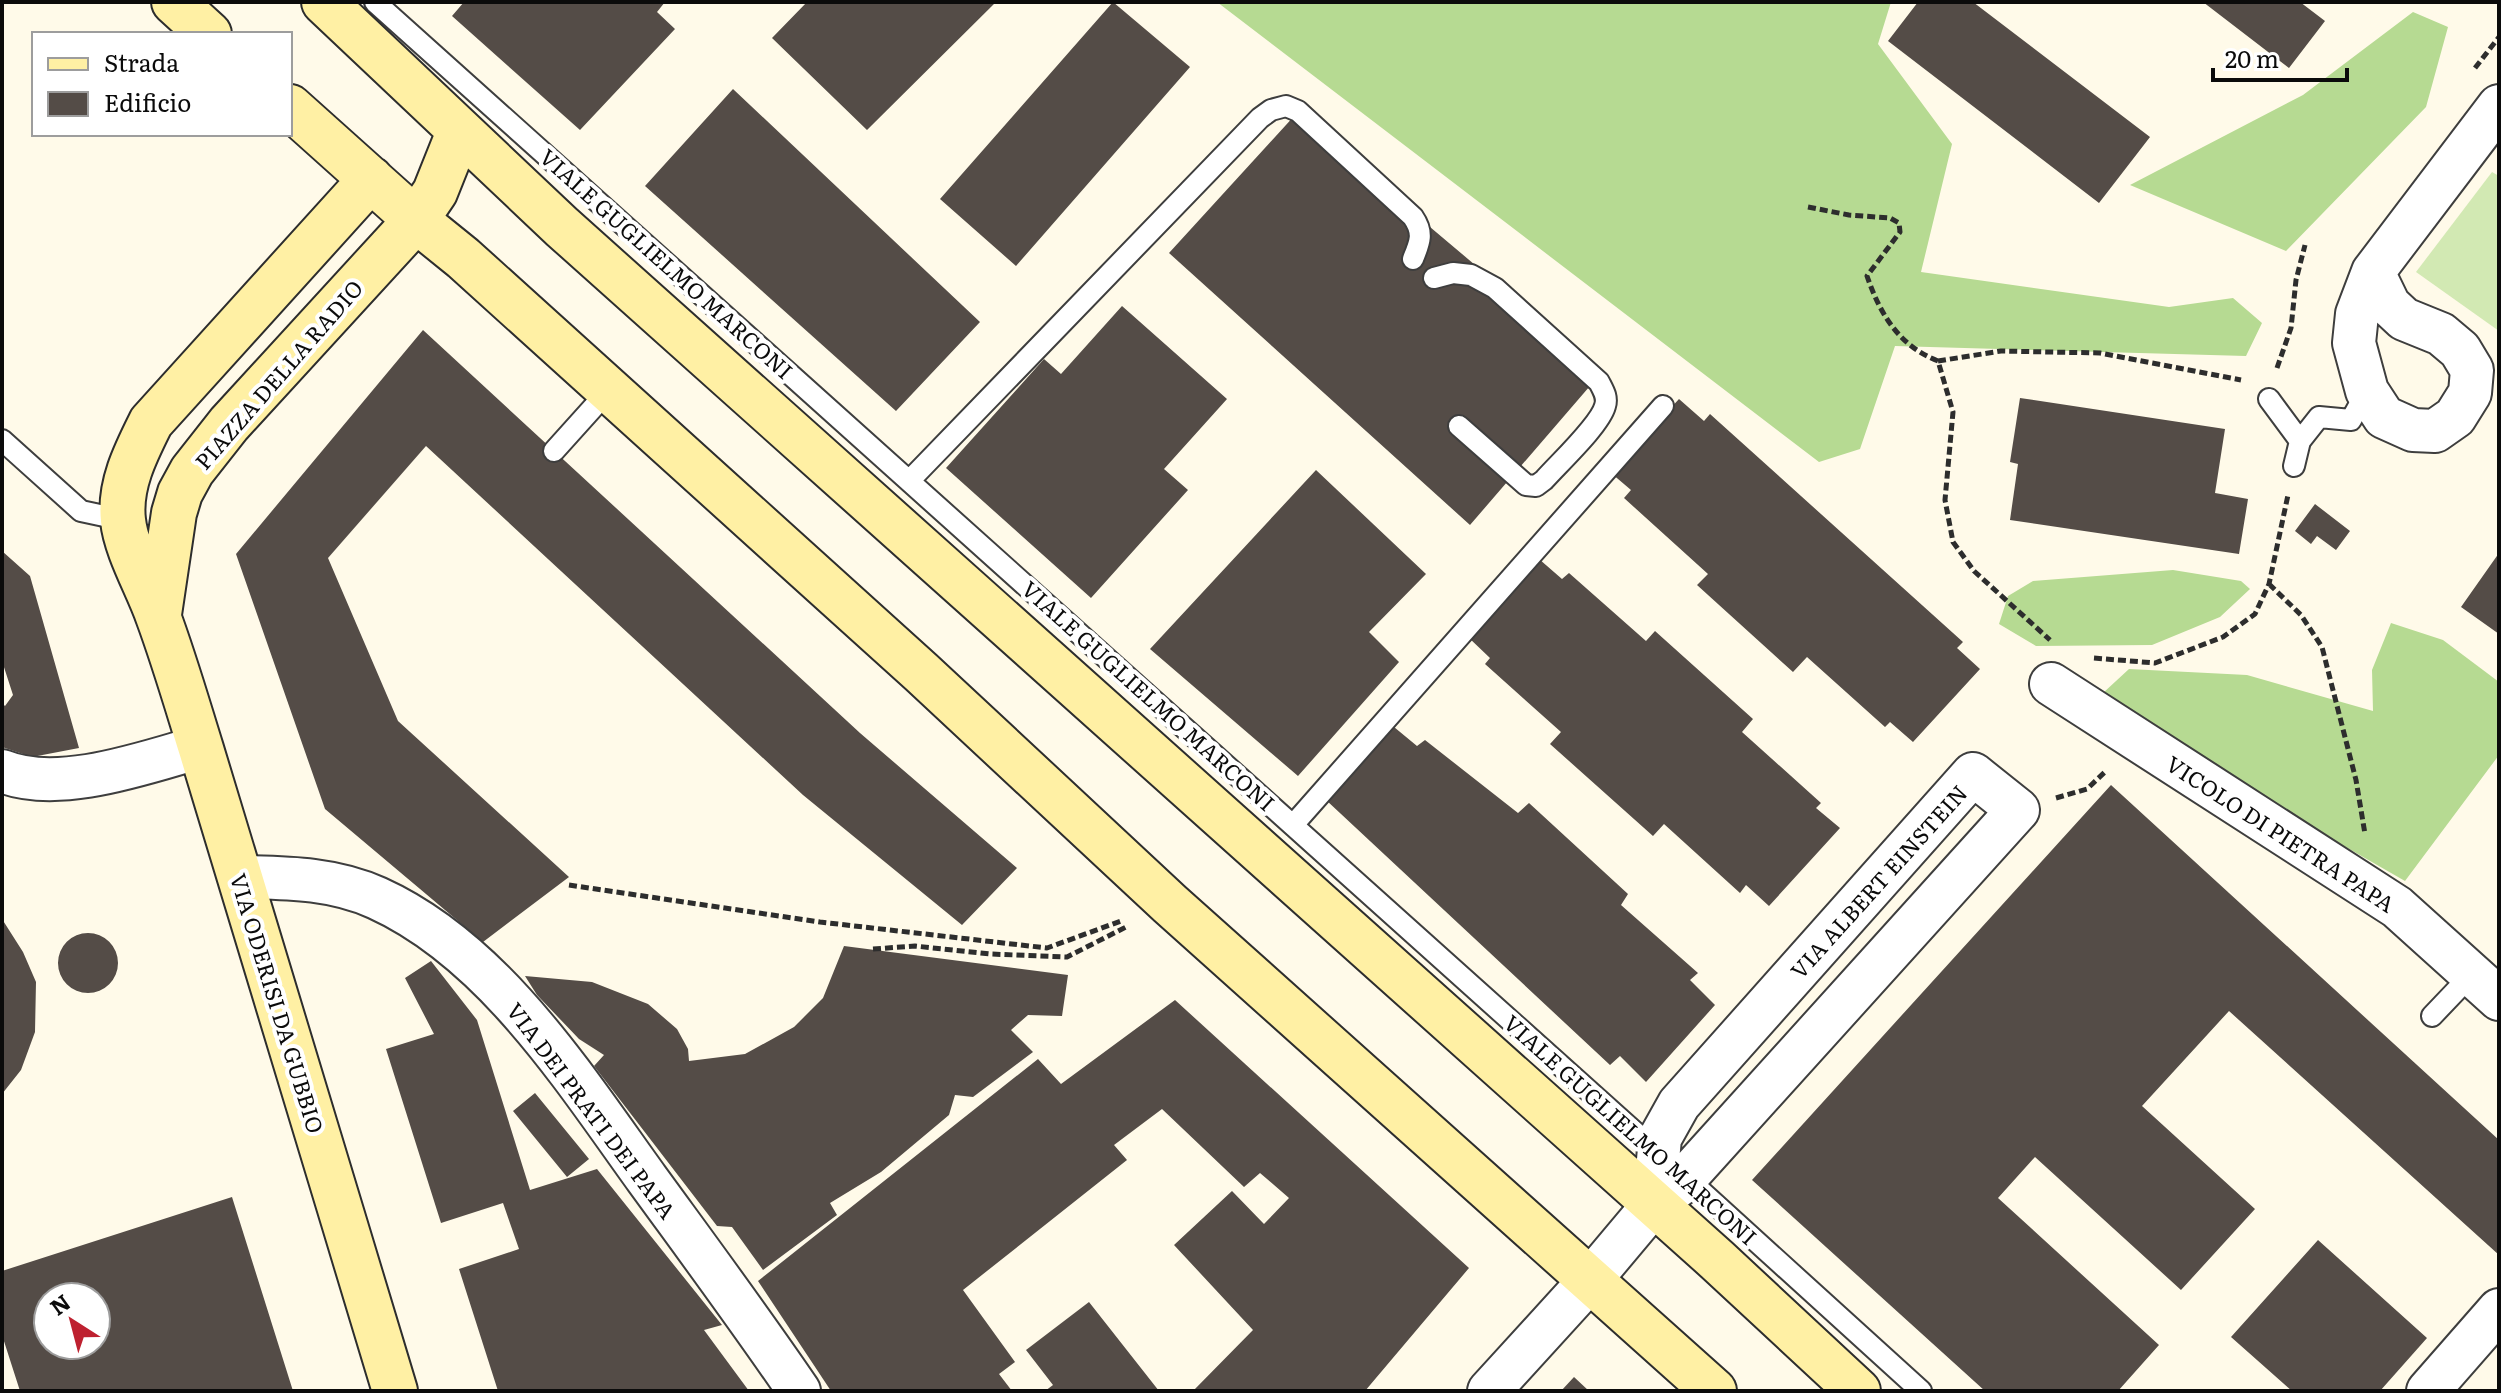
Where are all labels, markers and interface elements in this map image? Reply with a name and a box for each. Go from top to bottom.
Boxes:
legend [32,32,292,136]
scale bar [2213,32,2347,82]
text: 20 m [2225,40,2279,75]
text: Strada [104,44,179,79]
text: Edificio [104,84,191,119]
street label: VIALE GUGLIELMO MARCONI [533,140,801,386]
street label: PIAZZA DELLA RADIO [186,272,370,476]
street label: VIALE GUGLIELMO MARCONI [1015,572,1283,818]
street label: VICOLO DI PIETRA PAPA [2160,747,2402,919]
street label: VIA ALBERT EINSTEIN [1782,777,1974,985]
street label: VIA ODERISI DA GUBBIO [223,869,333,1137]
street label: VIA DEI PRATI DEI PAPA [500,995,684,1225]
street label: VIALE GUGLIELMO MARCONI [1497,1006,1765,1252]
north arrow [32,1281,112,1361]
text: N [42,1285,77,1322]

